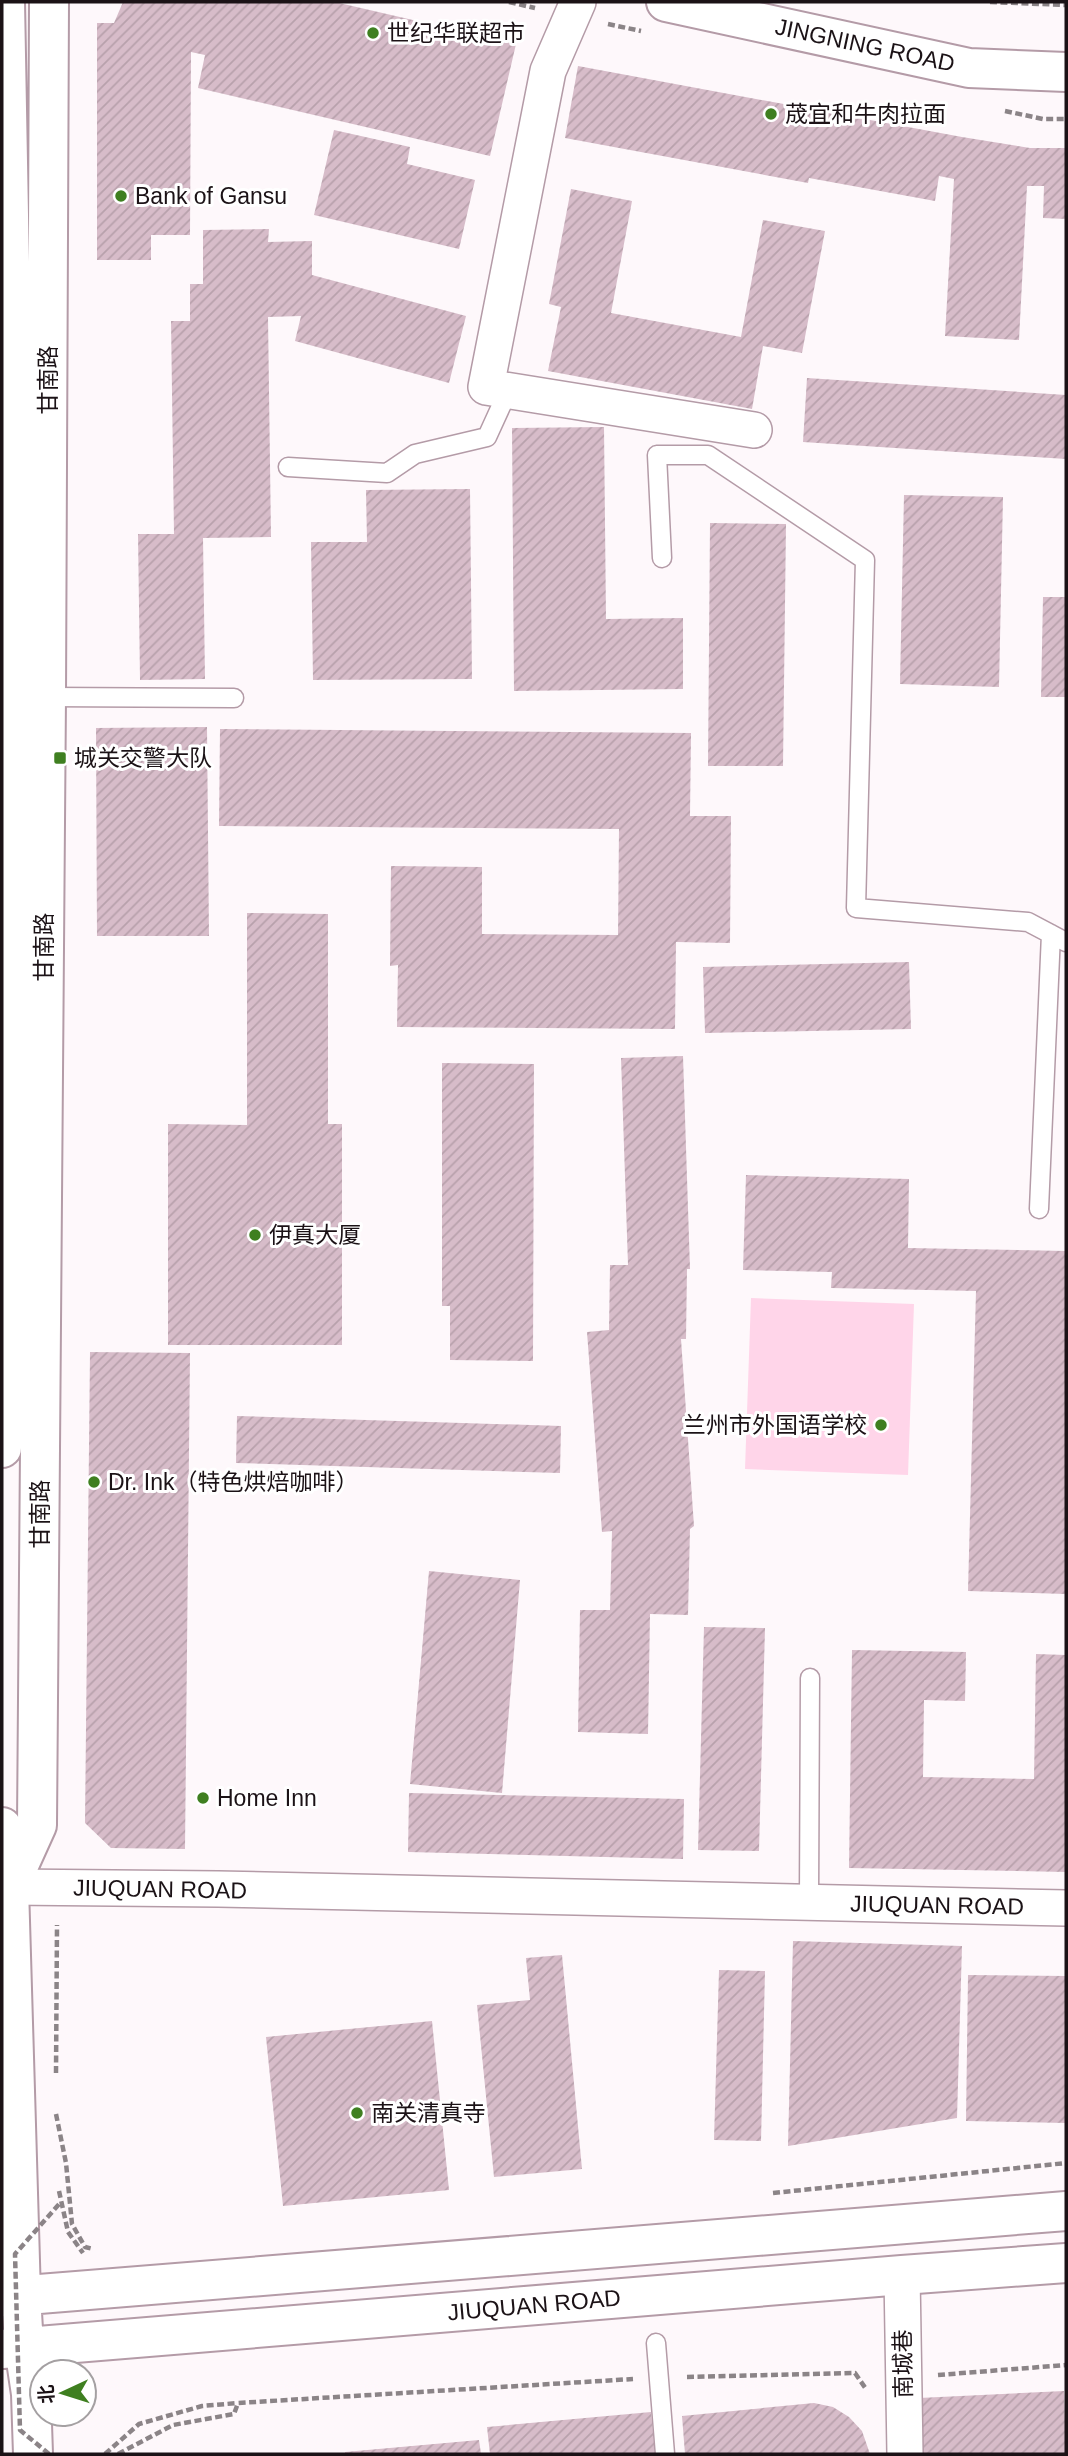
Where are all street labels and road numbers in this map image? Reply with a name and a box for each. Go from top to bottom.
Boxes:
street label: JINGNING ROAD [773,13,957,77]
street label: 甘南路 [35,346,61,415]
street label: 甘南路 [31,913,57,982]
street label: 甘南路 [27,1480,53,1549]
street label: JIUQUAN ROAD [73,1874,247,1904]
street label: JIUQUAN ROAD [850,1890,1024,1920]
street label: JIUQUAN ROAD [446,2284,622,2326]
street label: 南城巷 [889,2329,917,2399]

